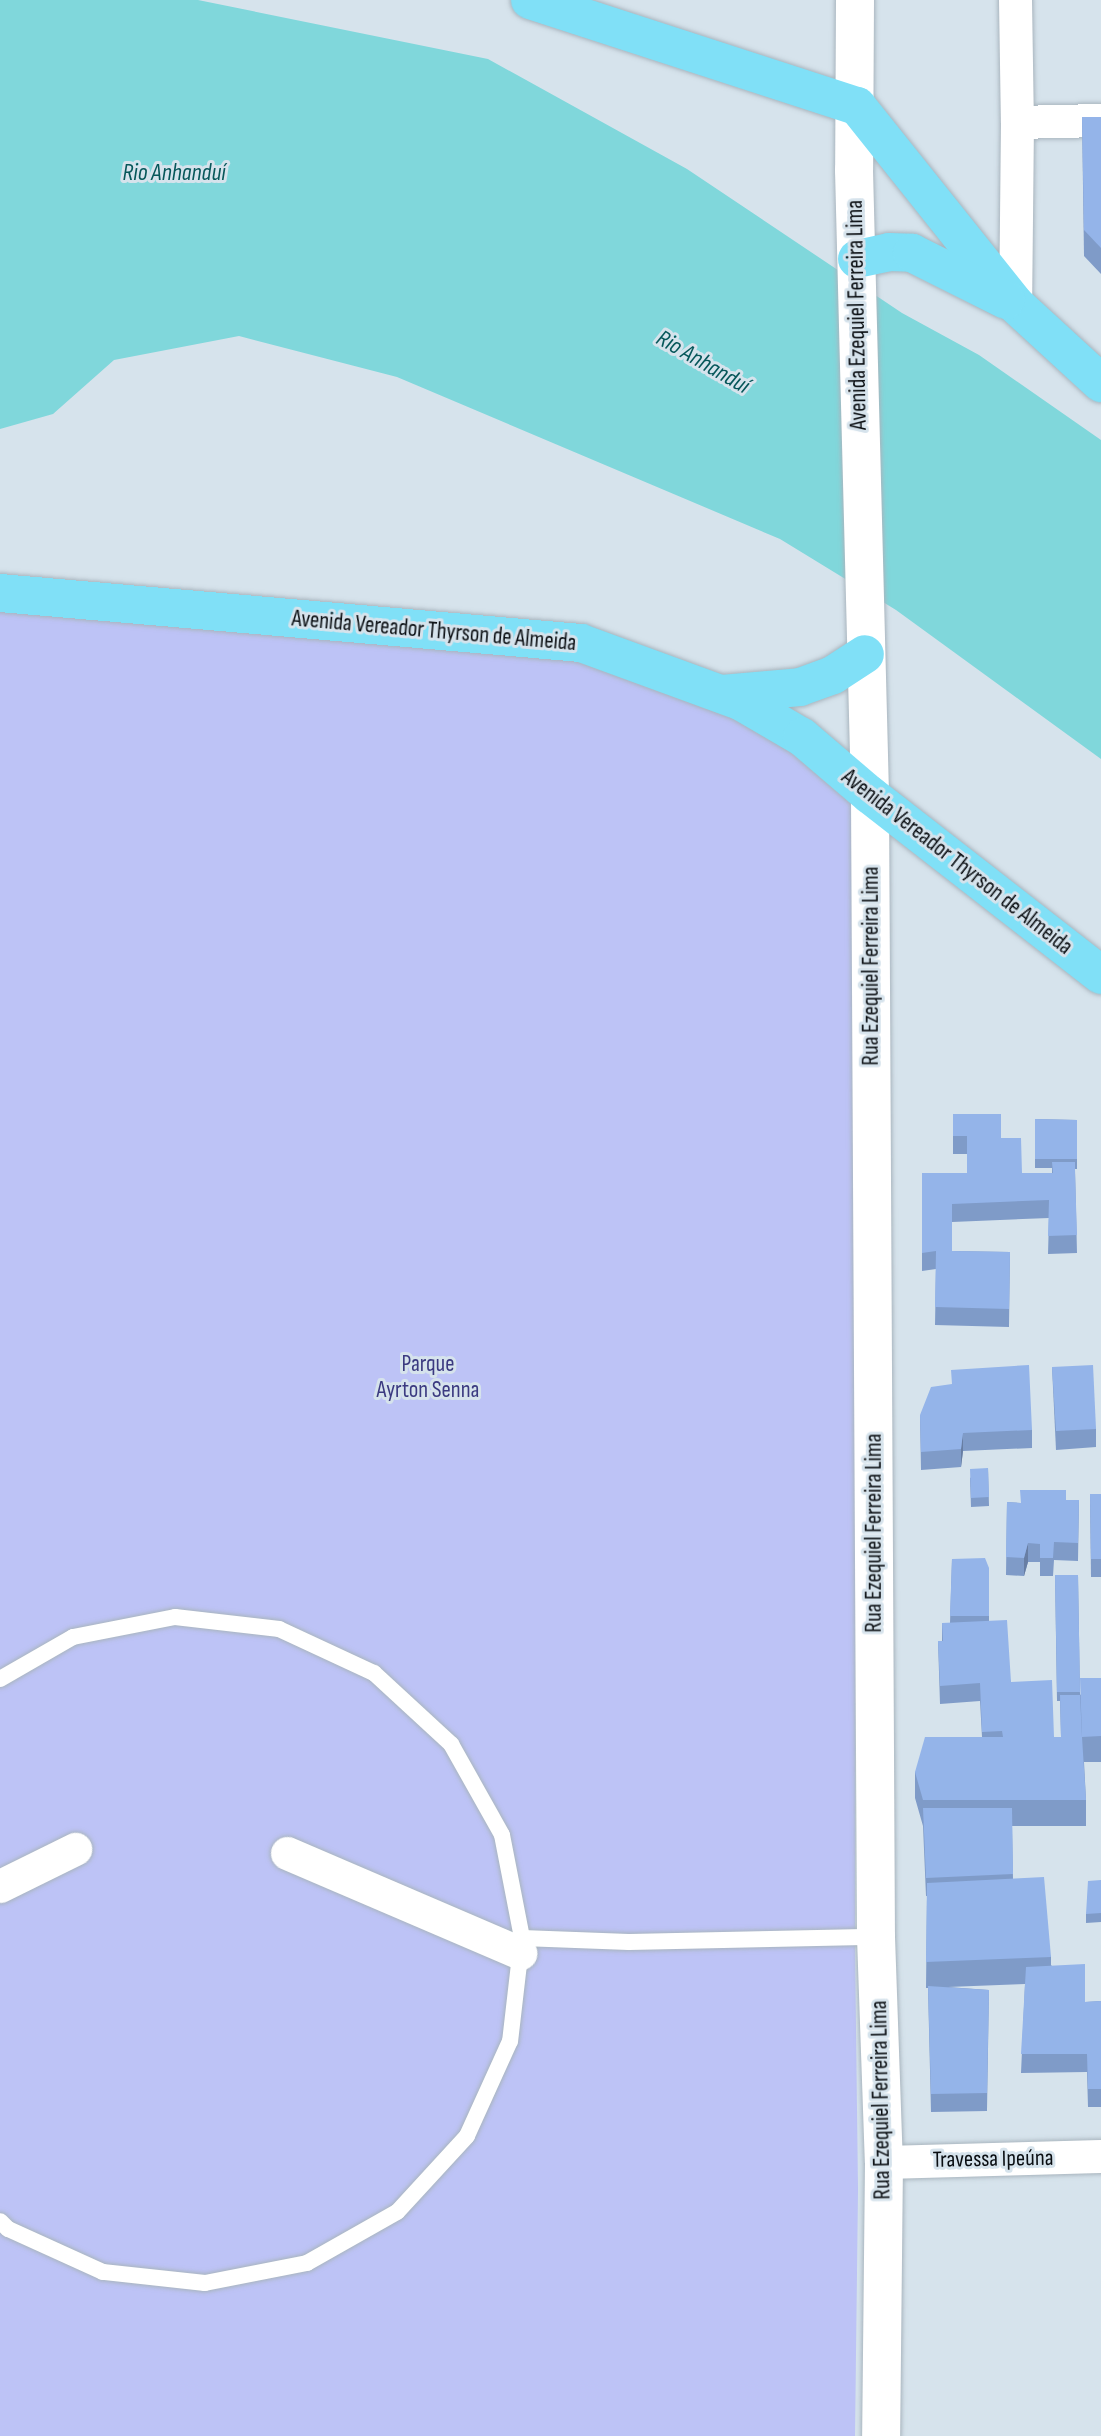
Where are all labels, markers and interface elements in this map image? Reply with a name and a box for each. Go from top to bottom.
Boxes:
water label: Rio Anhanduí [122,159,226,187]
street label: Avenida Ezequiel Ferreira Lima [841,200,873,430]
water label: Rio Anhanduí [651,324,755,400]
street label: Avenida Vereador Thyrson de Almeida [291,605,577,657]
street label: Avenida Vereador Thyrson de Almeida [836,763,1078,961]
street label: Rua Ezequiel Ferreira Lima [857,866,885,1066]
park label: Parque Ayrton Senna [377,1350,479,1404]
street label: Rua Ezequiel Ferreira Lima [860,1433,888,1633]
street label: Rua Ezequiel Ferreira Lima [865,2000,897,2200]
street label: Travessa Ipeúna [932,2144,1054,2174]

